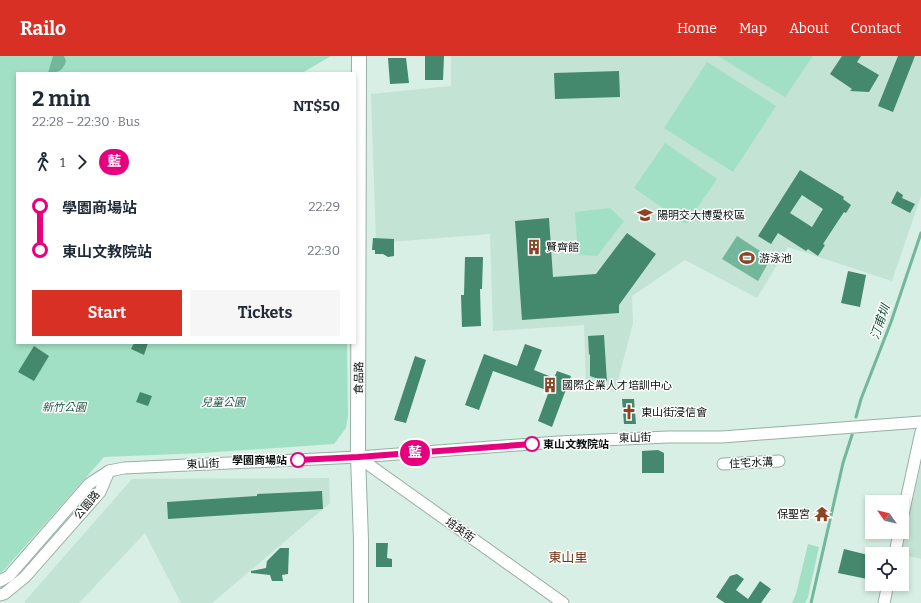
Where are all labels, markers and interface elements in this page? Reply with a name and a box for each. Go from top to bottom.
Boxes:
text: Railo [20,17,66,40]
text: Home [677,20,717,37]
text: Map [739,20,767,37]
text: About [789,20,829,37]
text: Contact [851,20,901,37]
text: 2 min [32,85,91,112]
text: NT$50 [293,97,340,115]
text: 22:28 – 22:30 · Bus [32,114,140,129]
icon: walk [32,151,54,173]
icon: forward [71,151,93,173]
text: 藍 [107,153,121,170]
text: 1 [60,155,65,170]
text: 學園商場站 [62,199,137,217]
text: 22:29 [308,199,340,214]
school or university icon: 陽明交大博愛校區 [636,206,654,224]
place label: 陽明交大博愛校區 [657,209,745,222]
building icon: 賢齊館 [525,238,543,256]
place label: 賢齊館 [546,241,579,254]
text: 東山文教院站 [62,243,152,261]
text: 22:30 [307,243,340,258]
sports icon: 游泳池 [738,249,756,267]
place label: 游泳池 [759,252,792,265]
button: Start [32,290,182,336]
button: Tickets [190,290,340,336]
water label: 汀甫圳 [868,301,893,341]
street label: 食品路 [352,361,366,395]
building icon: 國際企業人才培訓中心 [541,376,559,394]
place label: 國際企業人才培訓中心 [562,379,672,392]
park label: 兒童公園 [201,396,247,409]
park label: 新竹公園 [42,401,88,414]
church icon: 東山街浸信會 [620,403,638,421]
place label: 東山街浸信會 [641,406,707,419]
street label: 東山街 [618,431,652,445]
marker: 東山文教院站 [524,436,540,452]
place label: 東山文教院站 [543,438,609,451]
line badge: 藍 [402,440,428,466]
text: 藍 [408,444,422,461]
marker: 學園商場站 [290,452,306,468]
place label: 學園商場站 [232,454,287,467]
street label: 住宅水溝 [729,455,773,471]
street label: 東山街 [186,457,220,471]
street label: 公園路 [71,488,103,522]
north arrow [865,495,909,539]
map controls [865,495,909,591]
temple icon: 保聖宮 [813,505,831,523]
place label: 保聖宮 [777,508,810,521]
street label: 培英街 [443,515,477,545]
button: locate [865,547,909,591]
district label: 東山里 [548,550,588,565]

